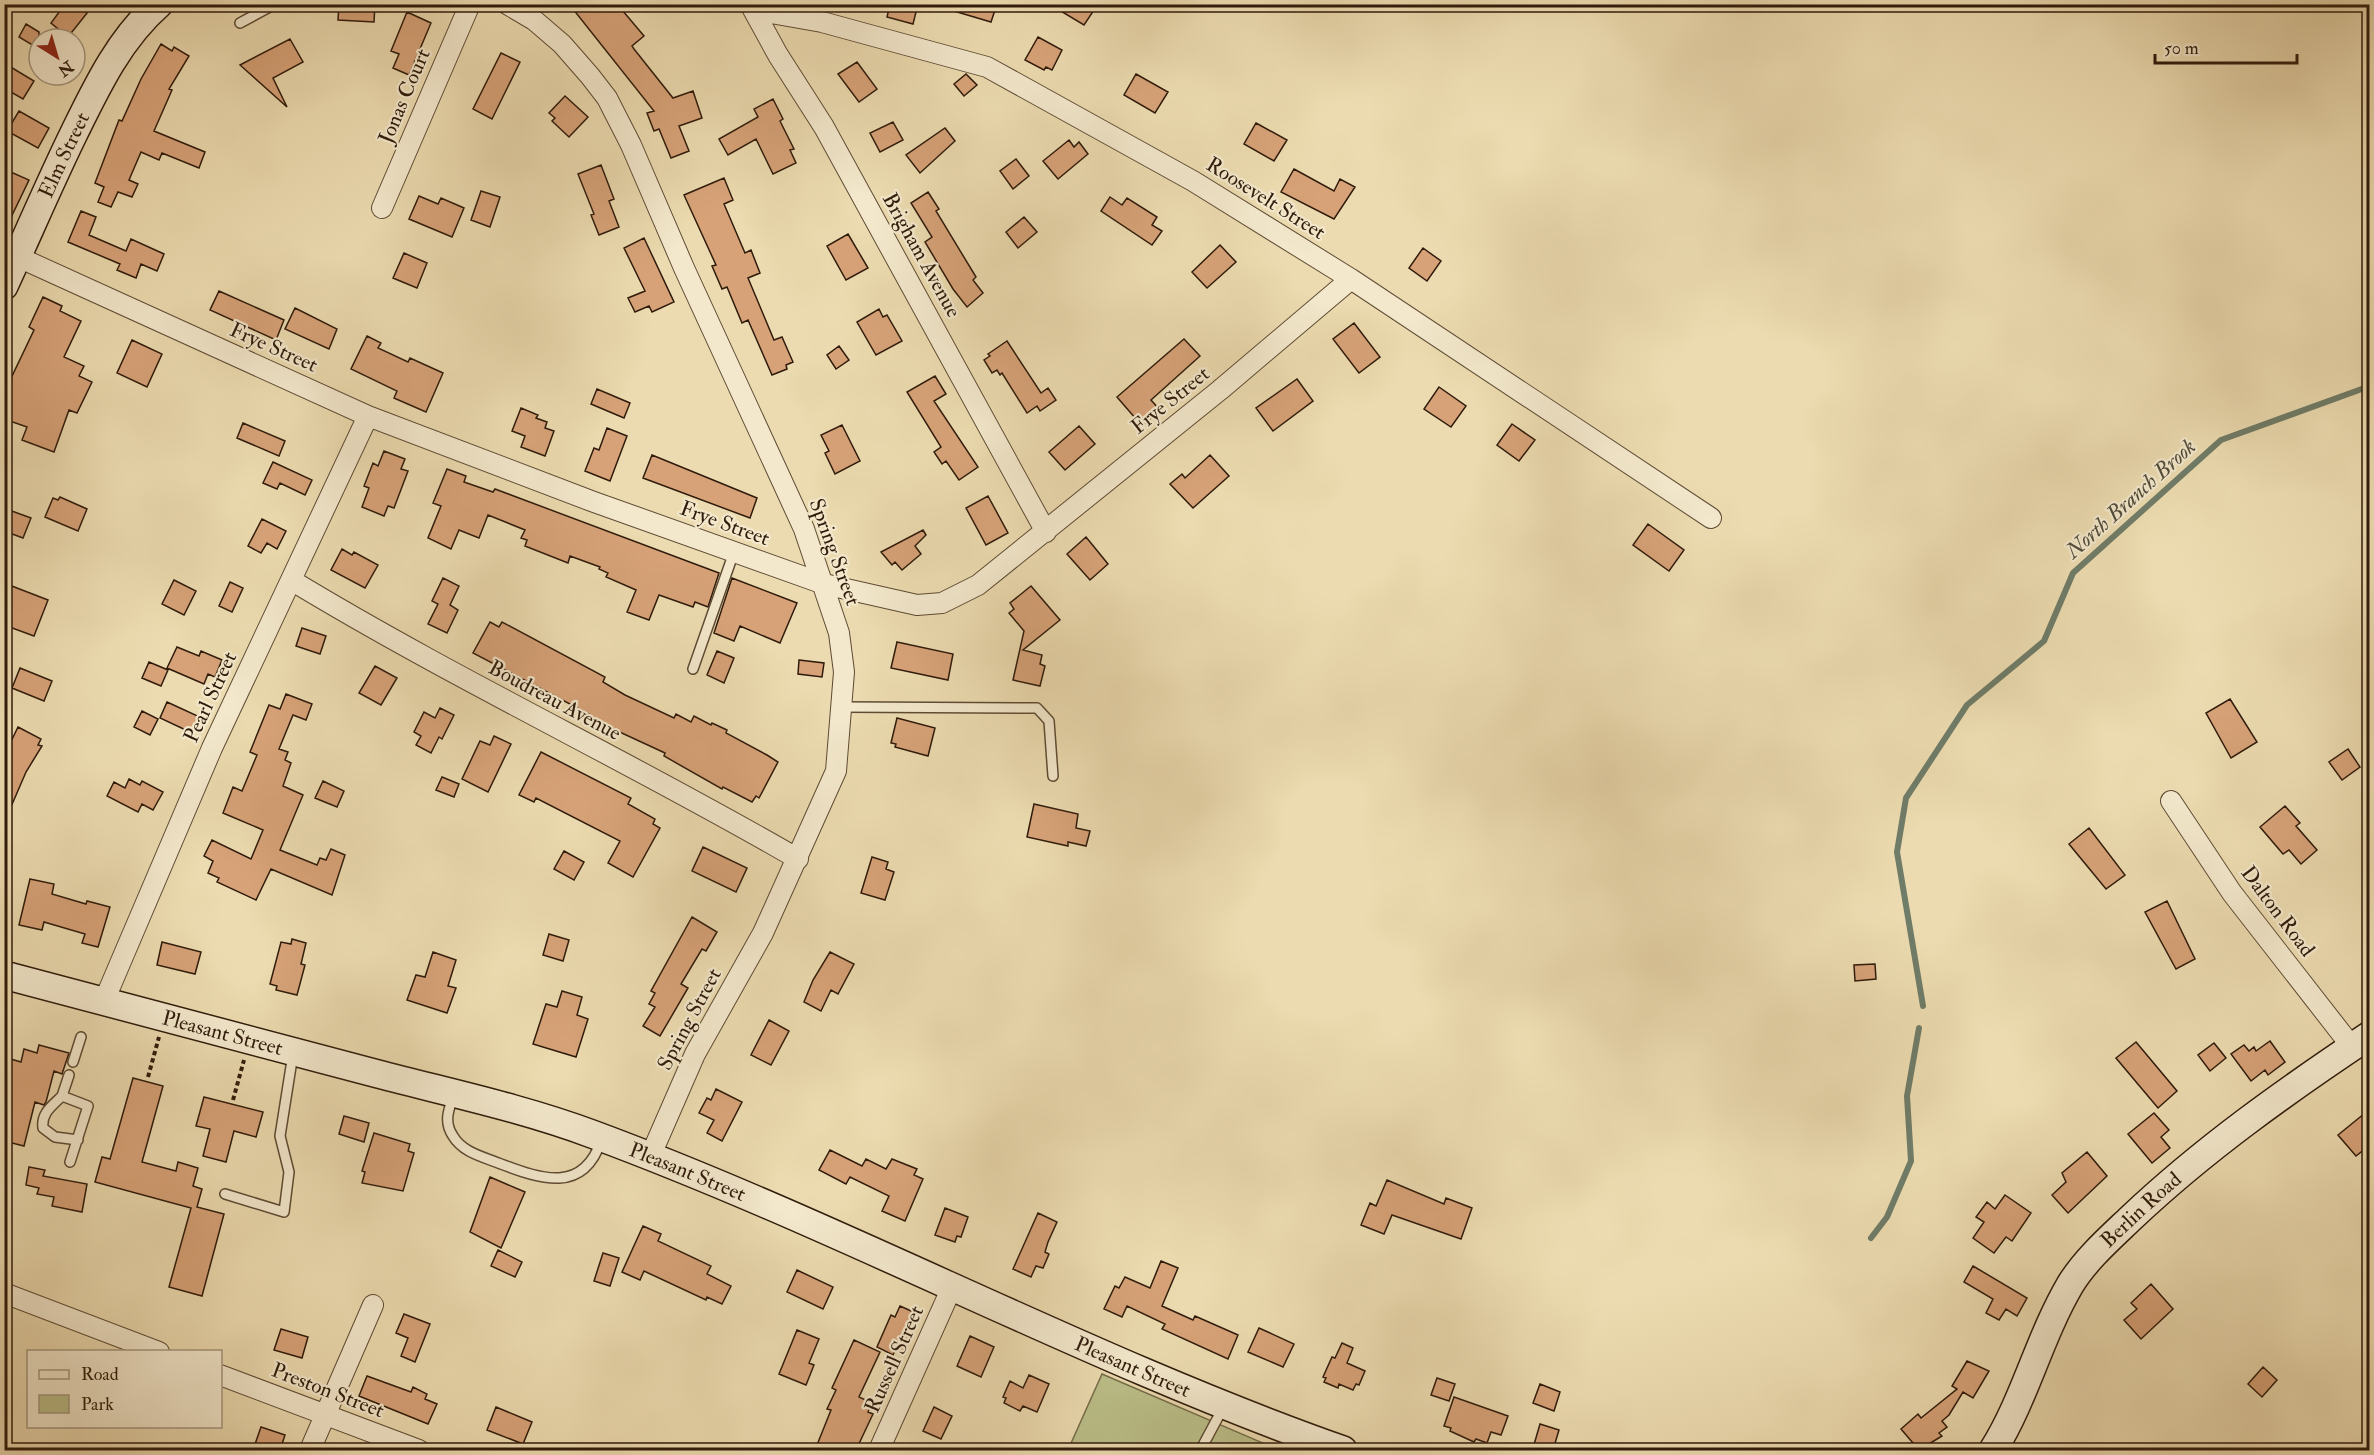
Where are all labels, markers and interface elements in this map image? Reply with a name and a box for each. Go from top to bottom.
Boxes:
north arrow [27,27,87,87]
scale bar [2155,27,2298,65]
text: 50 m [2164,37,2199,60]
street label: Jonas Court [372,45,437,149]
text: N [53,55,78,81]
street label: Elm Street [32,108,96,202]
street label: Roosevelt Street [1201,151,1331,246]
street label: Brigham Avenue [876,188,967,323]
street label: Frye Street [226,316,322,379]
street label: Frye Street [1126,360,1215,440]
water label: North Branch Brook [2059,433,2202,565]
street label: Frye Street [676,495,773,552]
street label: Spring Street [803,495,866,610]
street label: Pearl Street [178,647,243,747]
street label: Boudreau Avenue [484,654,626,747]
street label: Dalton Road [2235,860,2321,963]
street label: Spring Street [651,963,728,1075]
street label: Pleasant Street [159,1004,286,1062]
street label: Pleasant Street [625,1136,750,1208]
street label: Berlin Road [2095,1166,2188,1254]
street label: Russell Street [859,1301,930,1417]
street label: Pleasant Street [1070,1330,1195,1404]
legend [27,1350,222,1428]
street label: Preston Street [268,1357,388,1424]
text: Road [81,1363,119,1386]
text: Park [81,1393,114,1416]

